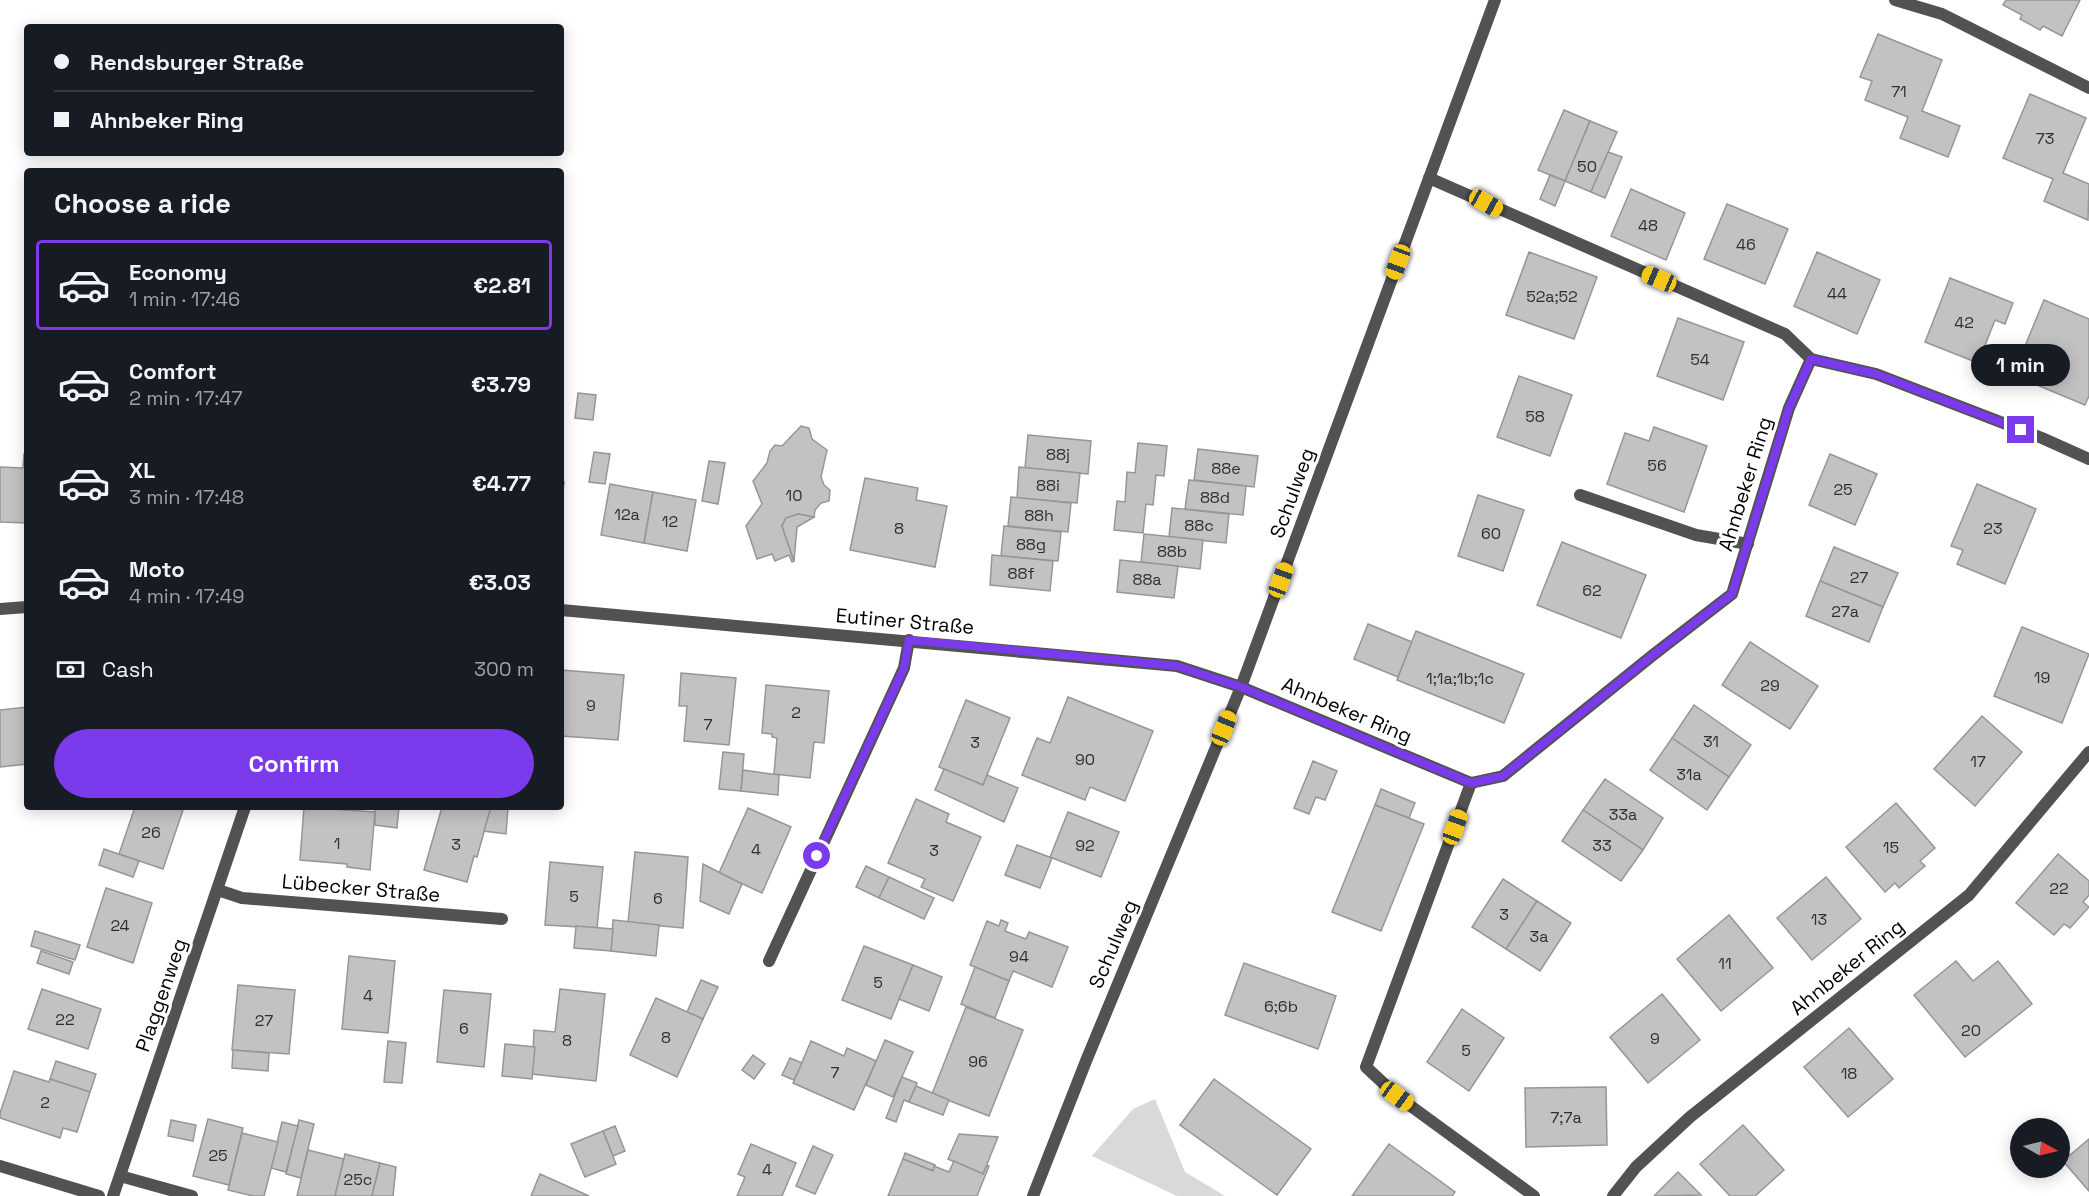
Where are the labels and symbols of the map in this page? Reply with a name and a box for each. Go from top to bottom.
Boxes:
house number: 71 [1891,81,1907,102]
house number: 73 [2036,128,2054,149]
house number: 50 [1577,156,1597,177]
car [1466,186,1506,220]
house number: 48 [1638,215,1658,236]
house number: 46 [1736,234,1756,255]
car [1383,242,1413,282]
car [1639,264,1679,294]
house number: 44 [1827,283,1847,304]
house number: 52a;52 [1526,286,1578,307]
house number: 42 [1954,312,1974,333]
callout: 1 min [1972,343,2070,385]
house number: 54 [1690,349,1710,370]
house number: 58 [1525,406,1545,427]
street label: Ahnbeker Ring [1712,414,1778,554]
route end [2007,416,2034,443]
house number: 88j [1046,444,1070,465]
street label: Schulweg [1264,444,1320,542]
house number: 56 [1647,455,1667,476]
house number: 88e [1211,458,1241,479]
house number: 88i [1036,475,1060,496]
house number: 25 [1833,479,1853,500]
house number: 10 [786,485,802,506]
house number: 88d [1200,487,1230,508]
house number: 12a [614,504,640,525]
house number: 88h [1024,505,1054,526]
house number: 12 [662,511,678,532]
house number: 88c [1184,515,1214,536]
house number: 8 [894,518,904,539]
house number: 23 [1983,518,2003,539]
house number: 60 [1481,523,1501,544]
house number: 88g [1016,534,1046,555]
house number: 88b [1157,541,1187,562]
car [1266,560,1296,600]
house number: 88f [1007,563,1035,584]
house number: 27 [1850,567,1868,588]
house number: 88a [1132,569,1162,590]
house number: 62 [1582,580,1602,601]
house number: 27a [1831,601,1859,622]
street label: Eutiner Straße [835,602,975,640]
house number: 19 [2034,667,2050,688]
house number: 1;1a;1b;1c [1426,668,1494,689]
street label: Ahnbeker Ring [1278,671,1416,749]
house number: 29 [1760,675,1780,696]
house number: 9 [586,695,596,716]
house number: 2 [791,702,801,723]
car [1209,708,1239,748]
house number: 7 [703,714,713,735]
house number: 31 [1703,731,1719,752]
house number: 3 [970,732,980,753]
house number: 90 [1075,749,1095,770]
house number: 17 [1970,751,1986,772]
house number: 31a [1676,764,1702,785]
house number: 33a [1609,804,1637,825]
car [1440,807,1470,847]
house number: 26 [141,822,161,843]
house number: 1 [334,833,340,854]
house number: 3 [451,834,461,855]
house number: 92 [1075,835,1095,856]
house number: 33 [1592,835,1612,856]
house number: 15 [1883,837,1899,858]
house number: 4 [751,839,761,860]
house number: 3 [929,840,939,861]
route start [803,842,830,869]
street label: Lübecker Straße [281,868,441,908]
house number: 22 [2049,878,2069,899]
house number: 5 [569,886,579,907]
house number: 6 [653,888,663,909]
street label: Schulweg [1083,896,1143,992]
house number: 3 [1499,904,1509,925]
house number: 13 [1811,909,1827,930]
street label: Ahnbeker Ring [1785,913,1909,1021]
house number: 24 [110,915,130,936]
house number: 3a [1530,926,1548,947]
street label: Plaggenweg [129,935,193,1055]
house number: 94 [1009,946,1029,967]
house number: 11 [1718,953,1732,974]
house number: 5 [873,972,883,993]
house number: 4 [363,985,373,1006]
house number: 6;6b [1264,996,1298,1017]
house number: 22 [55,1009,75,1030]
house number: 27 [255,1010,273,1031]
house number: 6 [459,1018,469,1039]
house number: 20 [1961,1020,1981,1041]
house number: 8 [661,1027,671,1048]
house number: 9 [1650,1028,1660,1049]
house number: 8 [562,1030,572,1051]
house number: 5 [1461,1040,1471,1061]
house number: 96 [968,1051,988,1072]
house number: 7 [830,1062,840,1083]
house number: 18 [1841,1063,1857,1084]
car [1377,1078,1417,1114]
house number: 2 [40,1092,50,1113]
house number: 7;7a [1550,1107,1582,1128]
north arrow [2010,1118,2070,1178]
house number: 25 [208,1145,228,1166]
house number: 4 [762,1159,772,1180]
house number: 25c [344,1169,372,1190]

